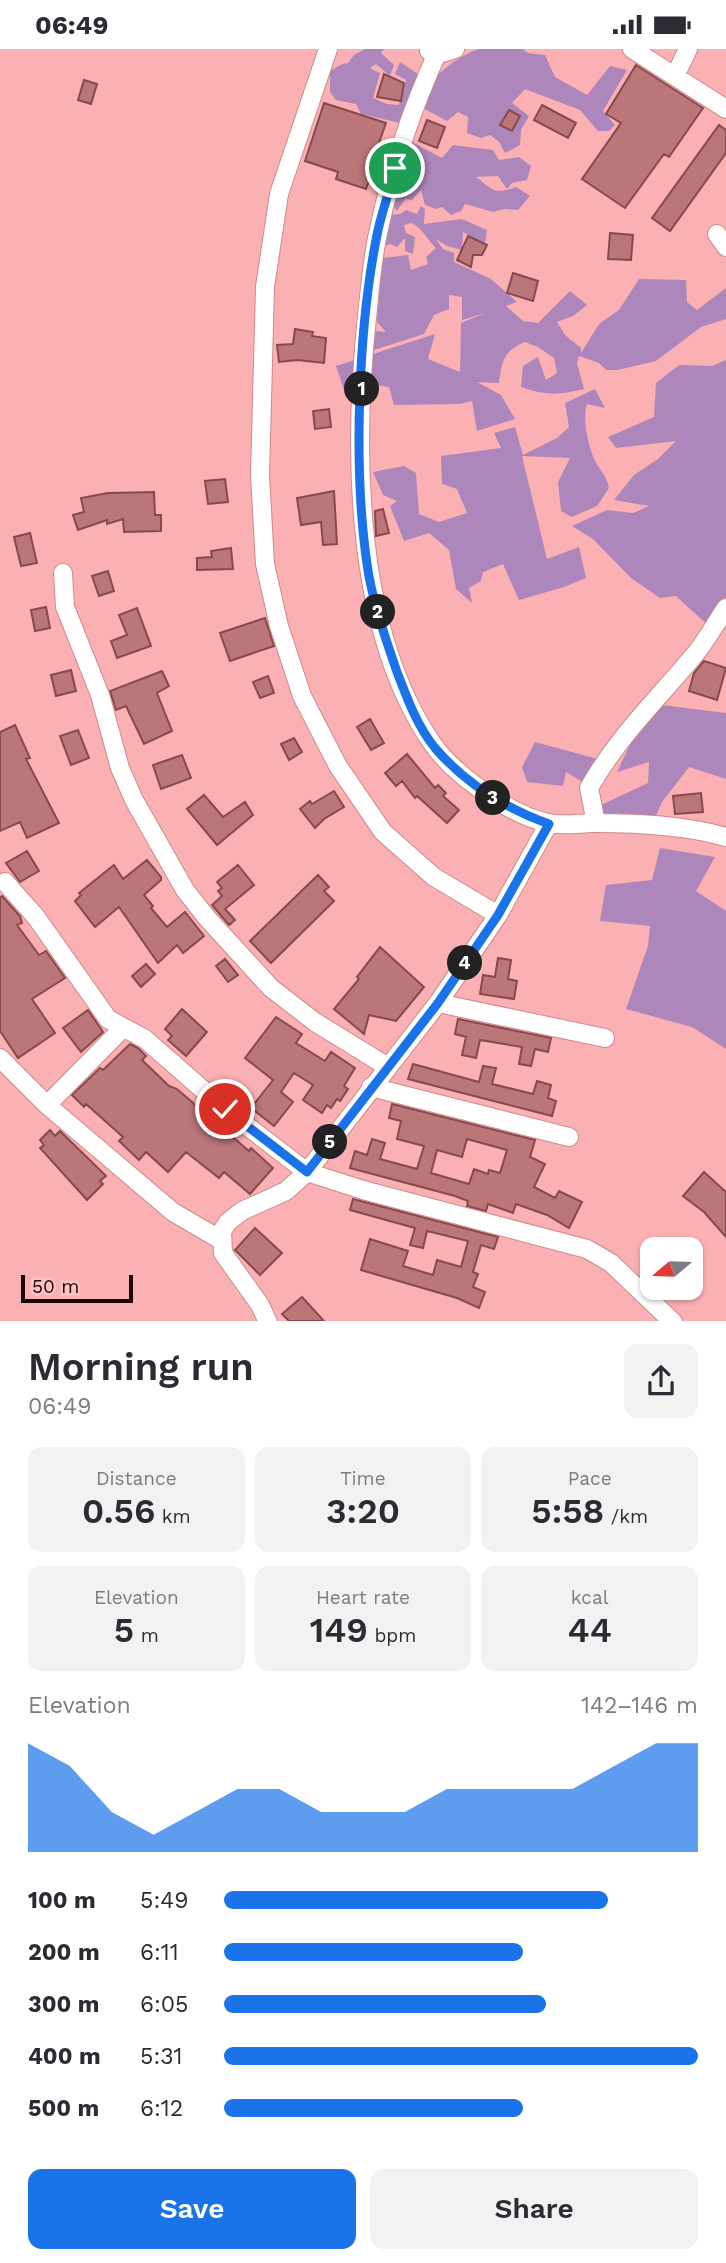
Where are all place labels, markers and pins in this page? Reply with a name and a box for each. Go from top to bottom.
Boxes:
pin [365,138,425,198]
pin: 1 [344,371,380,407]
pin: 2 [360,595,396,629]
pin: 3 [476,781,510,815]
pin: 4 [448,946,482,981]
pin [195,1079,255,1139]
pin: 5 [312,1125,348,1159]

